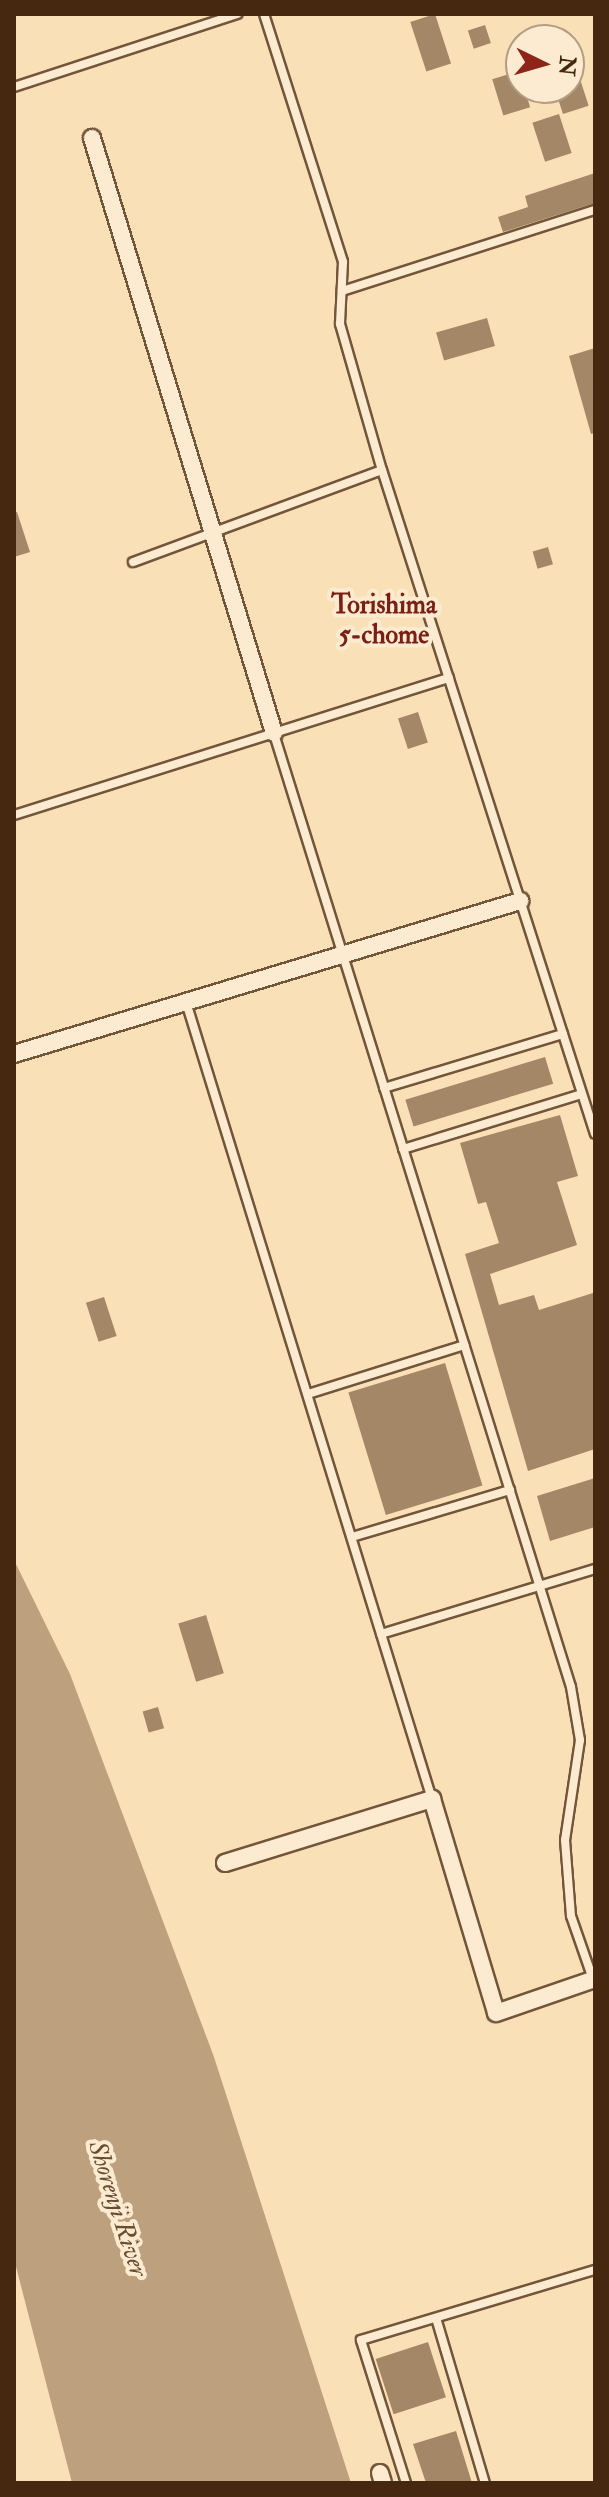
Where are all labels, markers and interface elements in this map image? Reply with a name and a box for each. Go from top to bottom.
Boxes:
north arrow [505,24,585,104]
text: N [552,55,582,77]
district label: Torishima 5-chome [331,590,437,652]
water label: Shorenji River [80,2137,154,2281]

